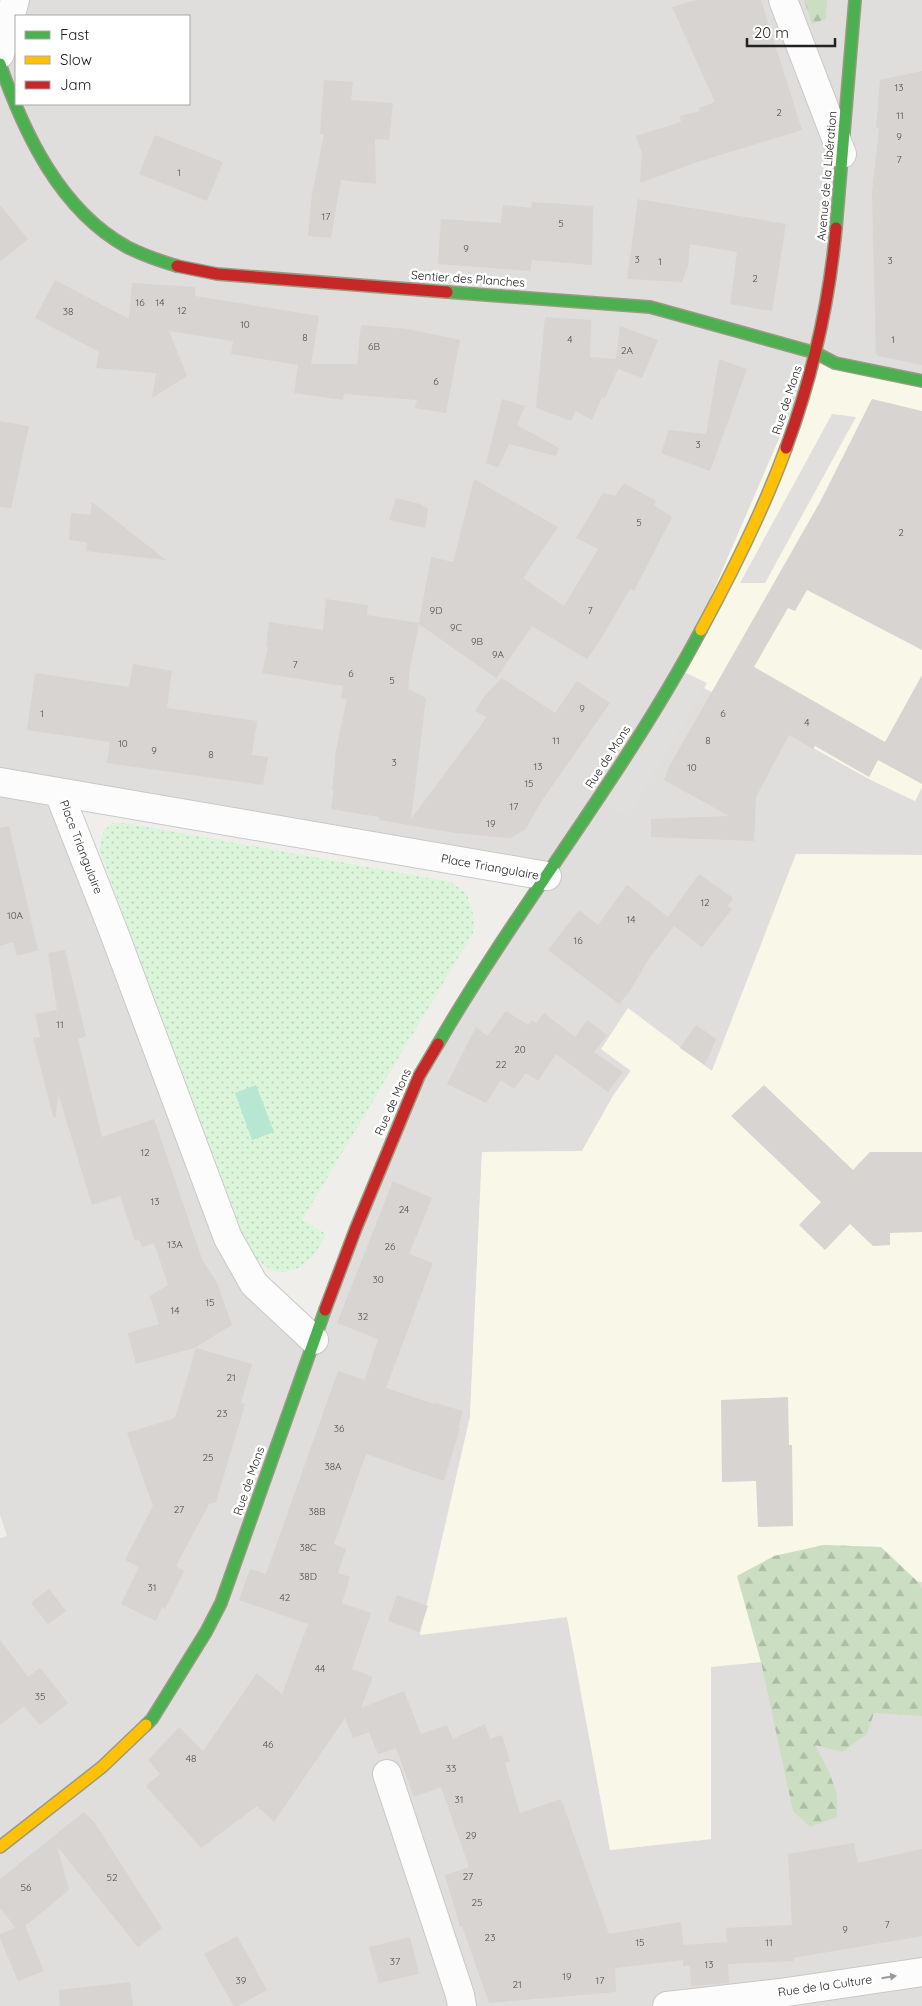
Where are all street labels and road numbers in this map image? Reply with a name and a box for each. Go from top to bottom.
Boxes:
street label: Avenue de la Libération [813,110,840,242]
street label: Sentier des Planches [411,267,526,290]
street label: Rue de Mons [768,363,805,436]
street label: Rue de Mons [582,722,634,791]
street label: Place Triangulaire [57,798,106,896]
street label: Place Triangulaire [440,850,541,883]
street label: Rue de Mons [371,1066,414,1138]
street label: Rue de Mons [230,1444,267,1517]
street label: Rue de la Culture [777,1971,873,2000]

